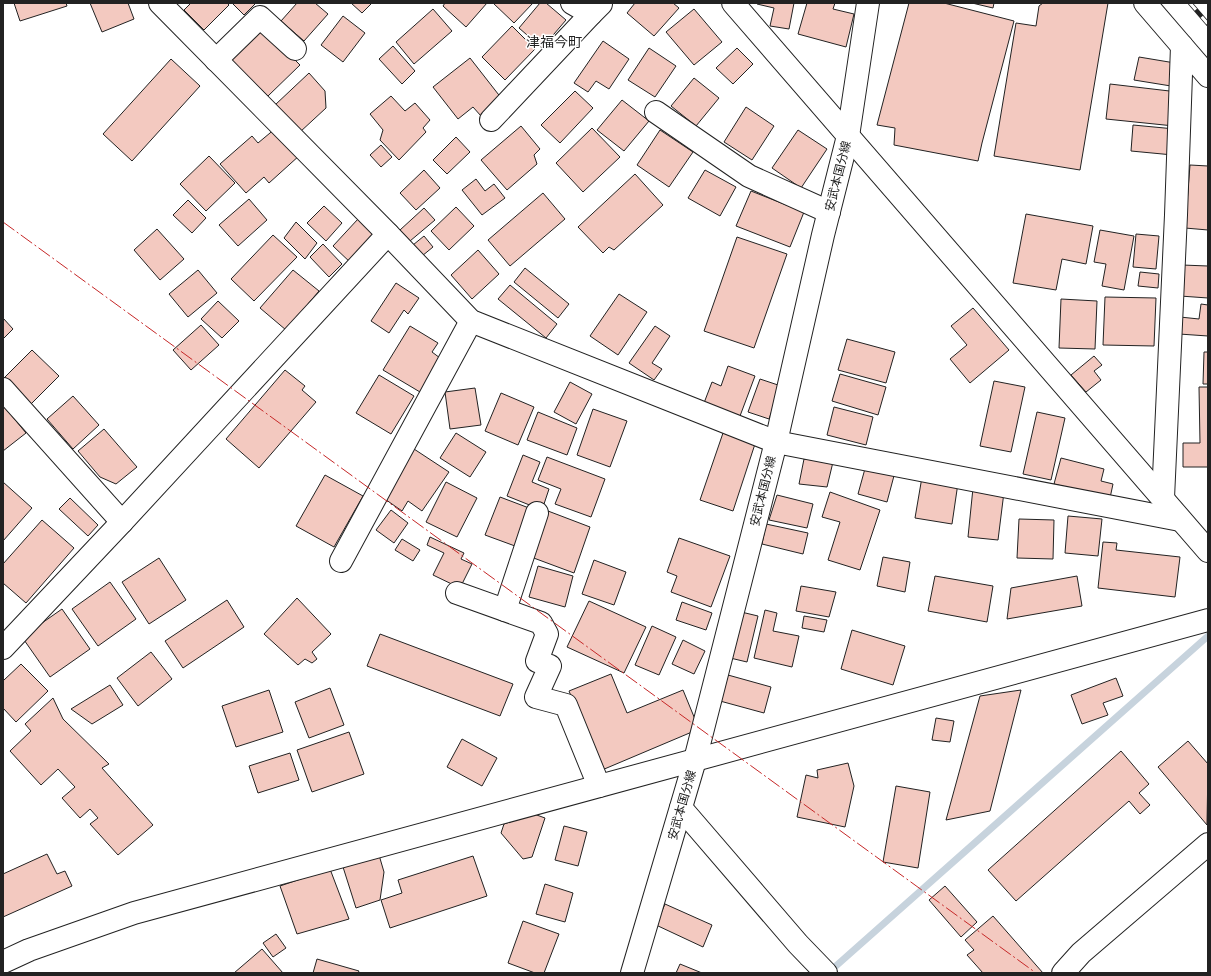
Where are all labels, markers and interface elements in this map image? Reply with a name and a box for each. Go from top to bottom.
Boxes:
district label: 津福今町 [526,34,582,50]
street label: 安武本国分線 [822,139,854,213]
street label: 安武本国分線 [747,454,779,528]
street label: 安武本国分線 [665,768,699,842]

